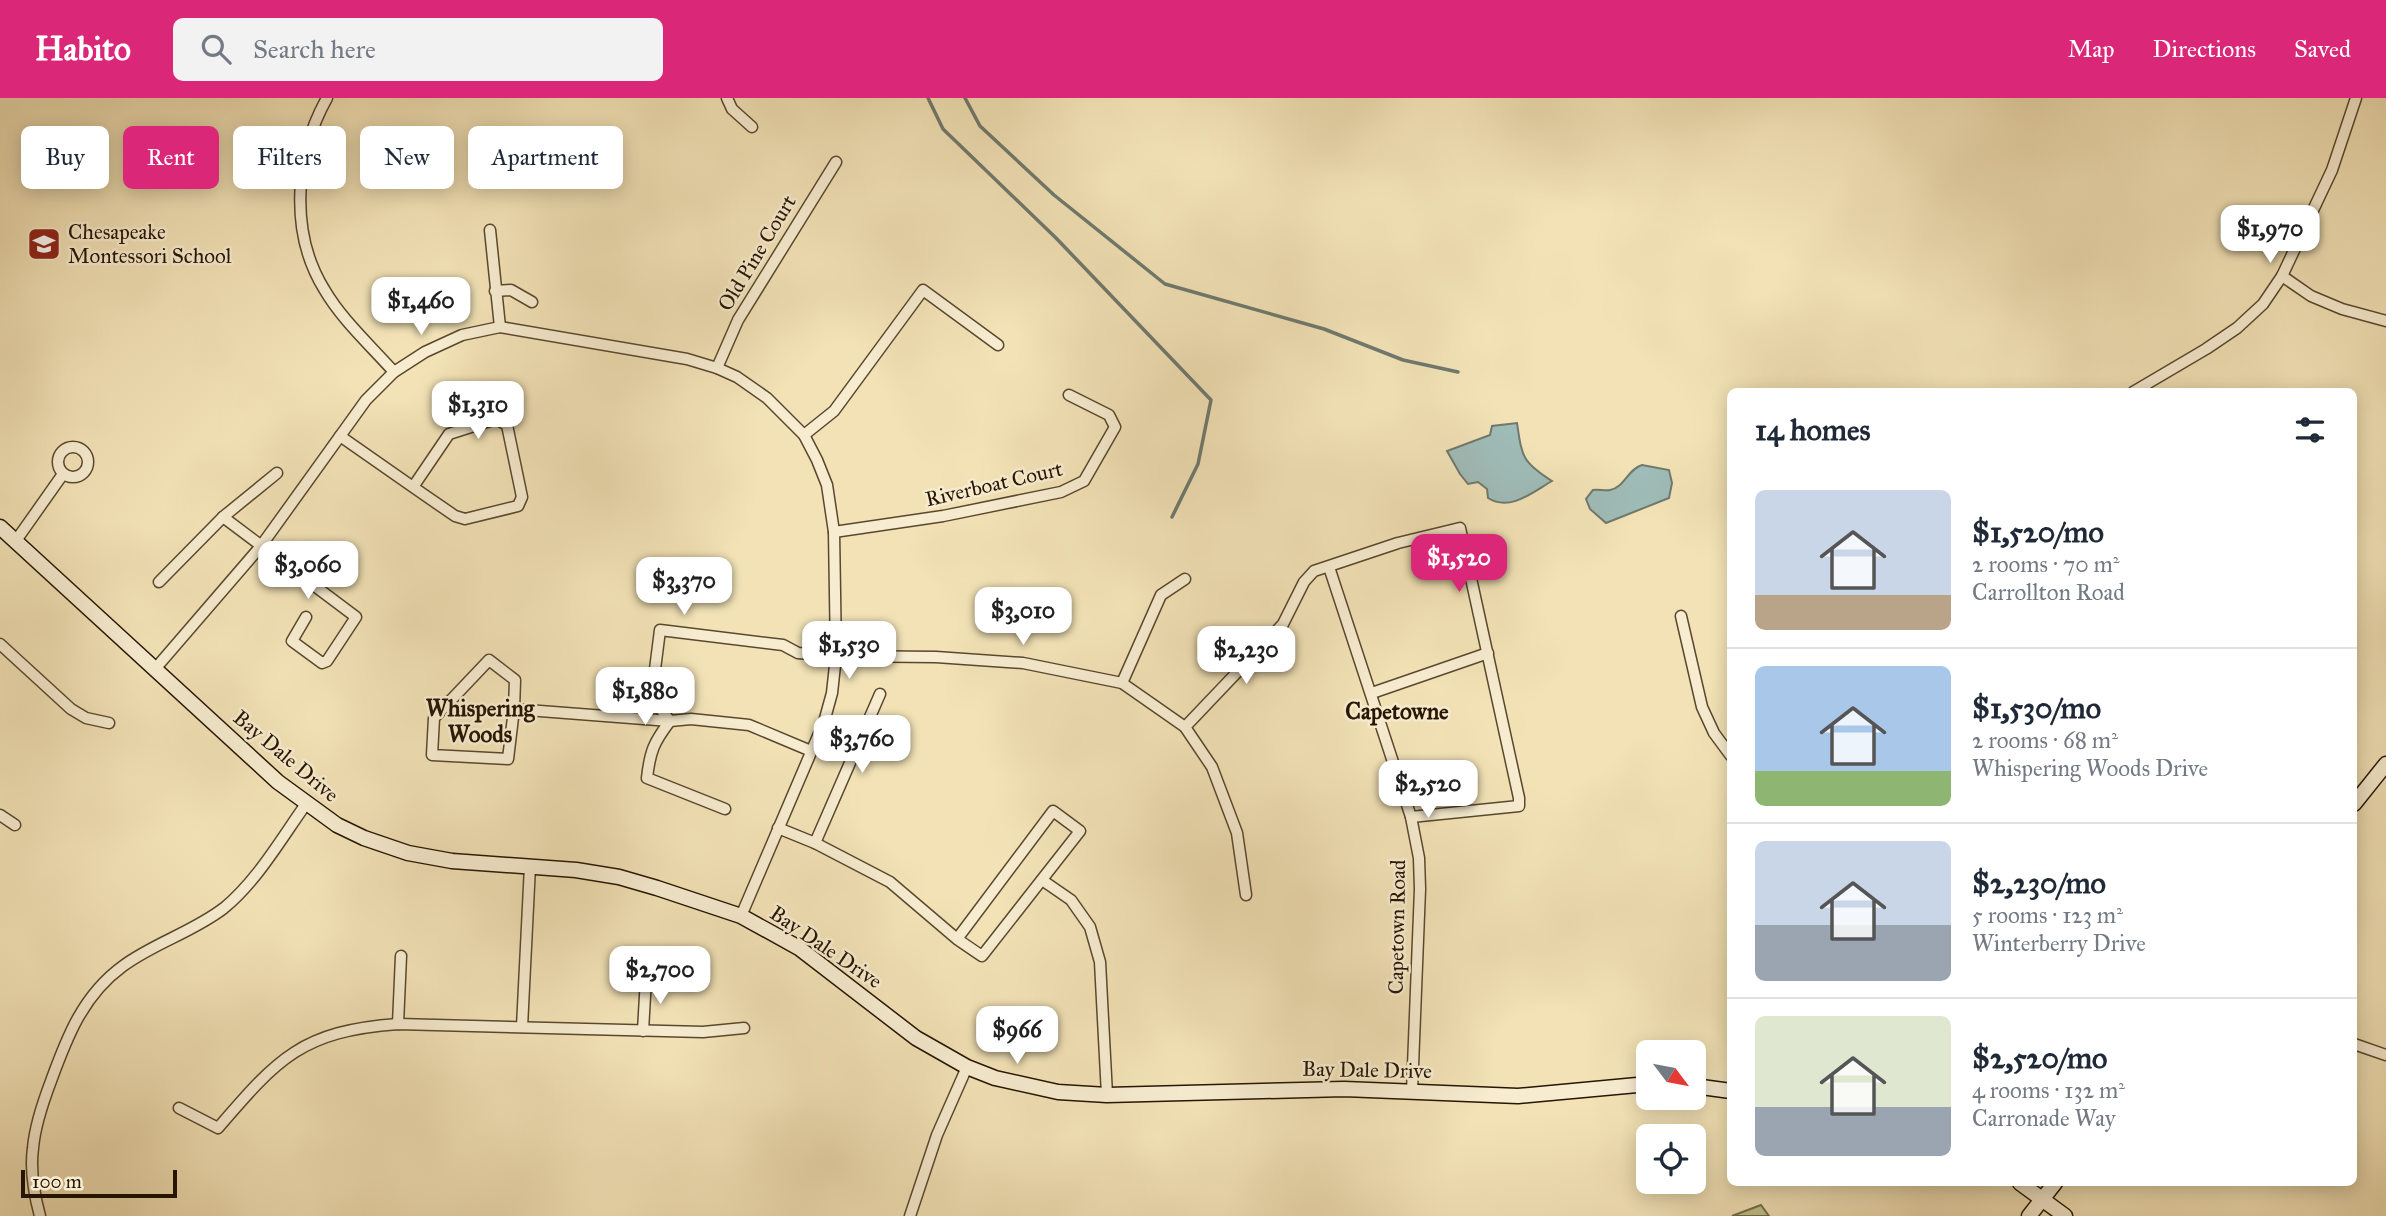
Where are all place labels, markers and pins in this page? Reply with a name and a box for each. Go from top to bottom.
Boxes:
pin: $1,970 [2213,206,2327,265]
place label: Chesapeake Montessori School [68,219,232,269]
school or university icon: Chesapeake Montessori School [25,225,63,263]
pin: $1,460 [364,278,478,337]
pin: $1,310 [421,382,535,441]
pin: $1,520 [1402,534,1516,594]
pin: $3,060 [251,542,365,601]
pin: $3,370 [627,558,741,617]
pin: $3,010 [966,588,1080,647]
pin: $1,530 [792,622,906,681]
pin: $2,230 [1189,626,1303,686]
pin: $1,880 [588,668,702,727]
pin: $3,760 [805,716,919,775]
pin: $2,520 [1371,760,1485,820]
pin: $2,700 [603,946,717,1006]
pin: $966 [976,1006,1058,1066]

